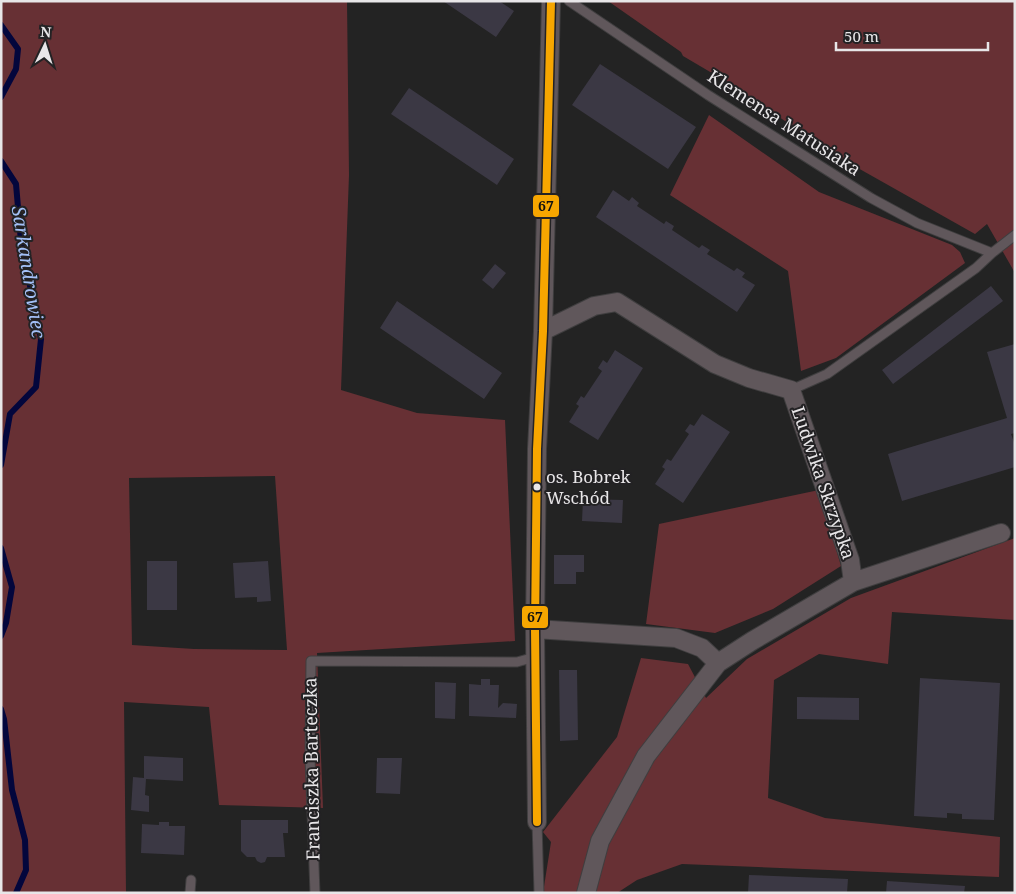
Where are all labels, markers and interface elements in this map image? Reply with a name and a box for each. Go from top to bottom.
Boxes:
north arrow [20,20,70,70]
scale bar [836,20,988,52]
text: N [40,22,52,41]
text: 50 m [844,26,879,46]
street label: Klemensa Matusiaka [703,64,866,181]
line badge: 67 [532,194,560,218]
text: 67 [538,196,554,215]
water label: Sarkandrowiec [6,204,52,341]
street label: Ludwika Skrzypka [787,403,861,562]
place label: os. Bobrek Wschód [546,465,631,509]
marker: os. Bobrek Wschód [532,482,542,492]
line badge: 67 [521,605,549,629]
text: 67 [527,607,543,626]
street label: Franciszka Barteczka [297,677,325,861]

